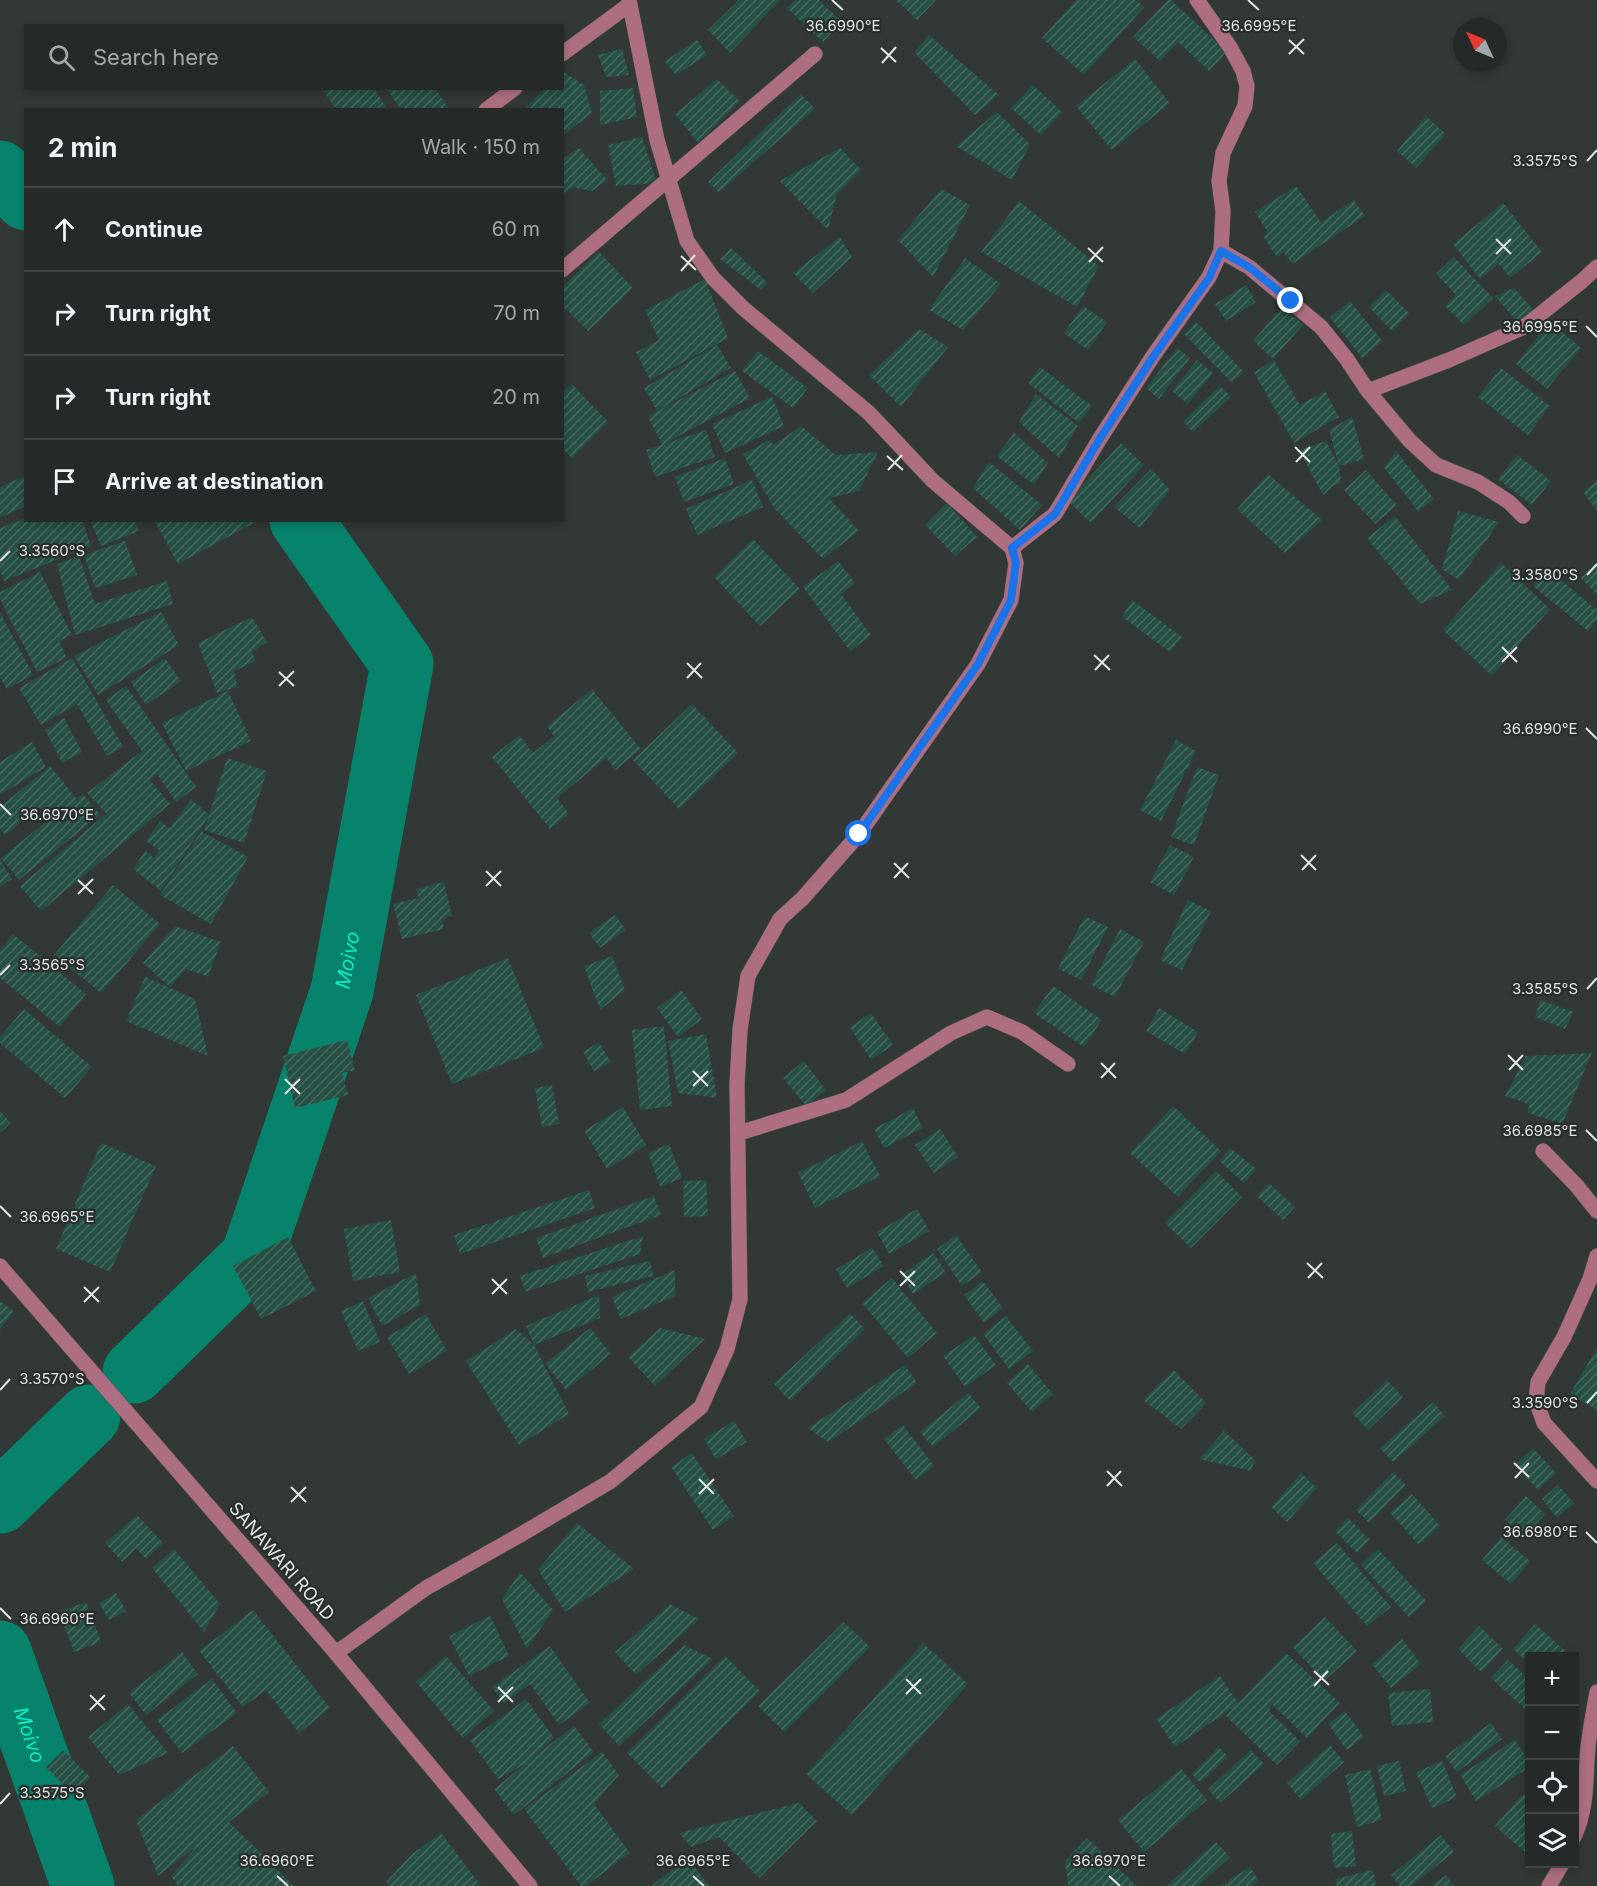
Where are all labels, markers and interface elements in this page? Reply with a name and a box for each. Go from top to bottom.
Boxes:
text: 36.6990°E [805,16,881,35]
text: 36.6995°E [1222,16,1296,35]
north arrow [1453,18,1507,72]
search box [24,24,564,90]
icon: search [45,41,78,74]
text: Search here [93,44,219,70]
text: 2 min [48,132,118,163]
text: Walk · 150 m [421,135,540,159]
text: 3.3575°S [1512,151,1578,170]
icon: ahead [48,213,81,246]
text: Continue [105,216,203,242]
text: 60 m [492,217,540,241]
route end [1277,287,1303,313]
icon: right [48,297,81,330]
text: Turn right [105,300,211,326]
text: 70 m [493,301,540,325]
text: 36.6995°E [1503,317,1577,336]
icon: right [48,381,81,414]
text: Turn right [105,384,211,410]
text: 20 m [492,385,540,409]
icon: arrive [48,465,81,498]
text: Arrive at destination [105,468,324,494]
text: 3.3560°S [19,541,85,560]
text: 3.3580°S [1512,565,1578,584]
text: 36.6990°E [1502,719,1578,738]
text: 36.6970°E [20,805,94,824]
route start [845,820,871,846]
water label: Moivo [331,929,365,991]
text: 3.3565°S [19,955,85,974]
text: 3.3585°S [1512,979,1578,998]
text: 36.6985°E [1503,1121,1577,1140]
text: 36.6965°E [20,1207,94,1226]
text: 3.3570°S [19,1369,85,1388]
text: 3.3590°S [1512,1393,1578,1412]
street label: SANAWARI ROAD [225,1498,339,1624]
text: 36.6980°E [1502,1522,1578,1541]
text: 36.6960°E [19,1609,95,1628]
map controls [1525,1652,1579,1868]
button: + [1525,1652,1579,1706]
water label: Moivo [8,1704,50,1766]
button: − [1525,1706,1579,1760]
button: locate [1525,1760,1579,1814]
text: 3.3575°S [19,1783,85,1802]
button: layers [1525,1814,1579,1868]
text: 36.6960°E [239,1851,315,1870]
text: 36.6965°E [656,1851,730,1870]
text: 36.6970°E [1072,1851,1146,1870]

